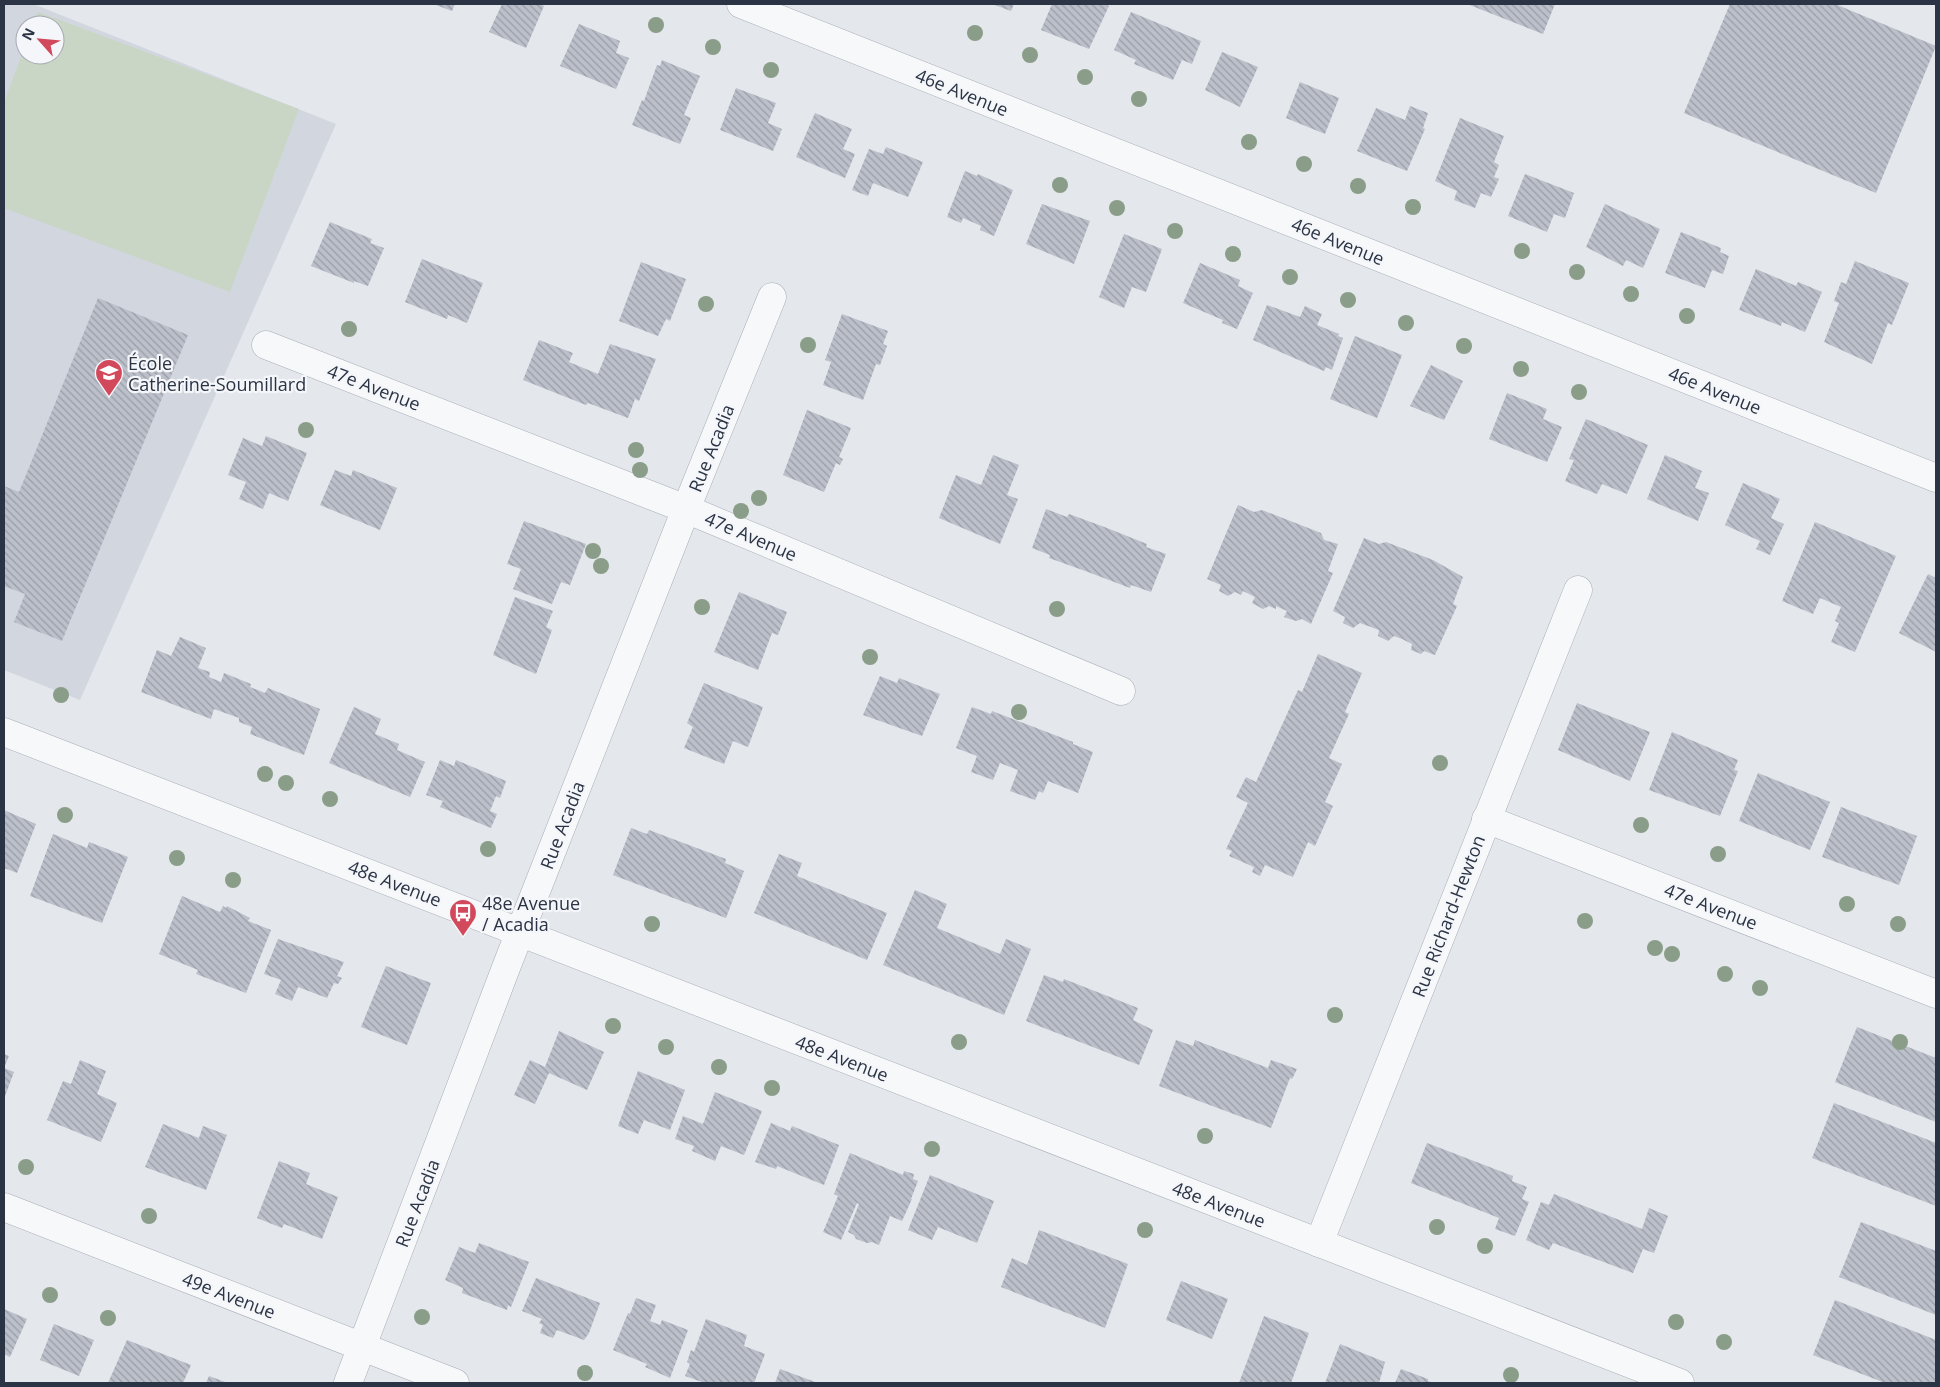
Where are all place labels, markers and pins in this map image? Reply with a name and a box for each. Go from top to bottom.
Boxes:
place label: École Catherine-Soumillard [128,351,306,396]
school or university icon: École Catherine-Soumillard [94,358,124,397]
place label: 48e Avenue / Acadia [482,891,580,936]
bus stop icon: 48e Avenue / Acadia [448,898,478,937]

